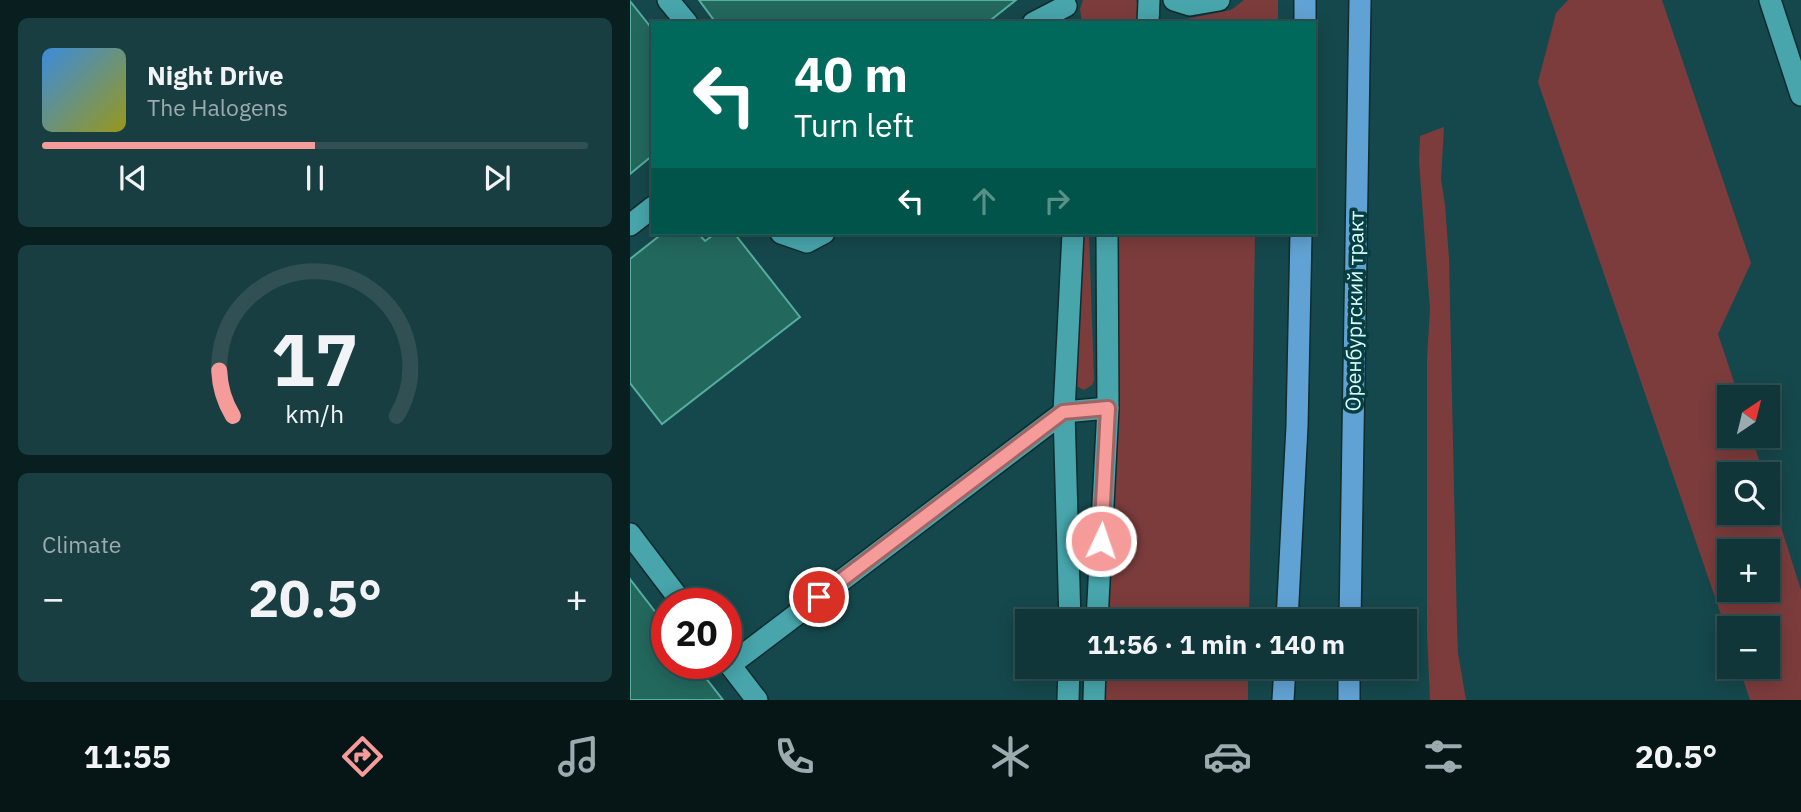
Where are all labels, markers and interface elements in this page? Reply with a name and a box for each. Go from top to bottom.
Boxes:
text: 40 m [794,42,908,105]
icon: left [679,49,770,140]
text: Night Drive [147,58,284,92]
text: The Halogens [147,92,288,122]
text: Turn left [794,104,914,146]
icon: previous [114,159,152,197]
icon: pause [296,159,334,197]
icon: next [478,159,516,197]
icon: left [892,182,930,220]
icon: ahead [965,182,1003,220]
icon: right [1038,182,1076,220]
street label: Оренбургский тракт [1338,210,1370,412]
text: 17 [271,311,359,406]
north arrow [1717,385,1780,448]
map controls [1717,385,1780,679]
text: km/h [286,397,344,430]
button: search [1717,462,1780,525]
position arrow [1064,504,1138,578]
text: Climate [42,529,121,559]
button: + [1717,539,1780,602]
text: 20.5° [248,564,382,631]
pin [789,567,849,627]
text: − [42,573,65,622]
text: + [565,573,588,622]
icon: arrive [800,578,838,616]
speed limit sign: 20 [651,588,742,679]
button: − [1717,616,1780,679]
text: 11:56 · 1 min · 140 m [1087,627,1345,661]
icon: directions [338,732,387,781]
icon: music [554,732,603,781]
icon: phone [770,732,819,781]
icon: climate [986,732,1035,781]
icon: car [1203,732,1252,781]
icon: filters [1419,732,1468,781]
text: 11:55 [84,735,171,777]
text: 20.5° [1635,735,1717,777]

